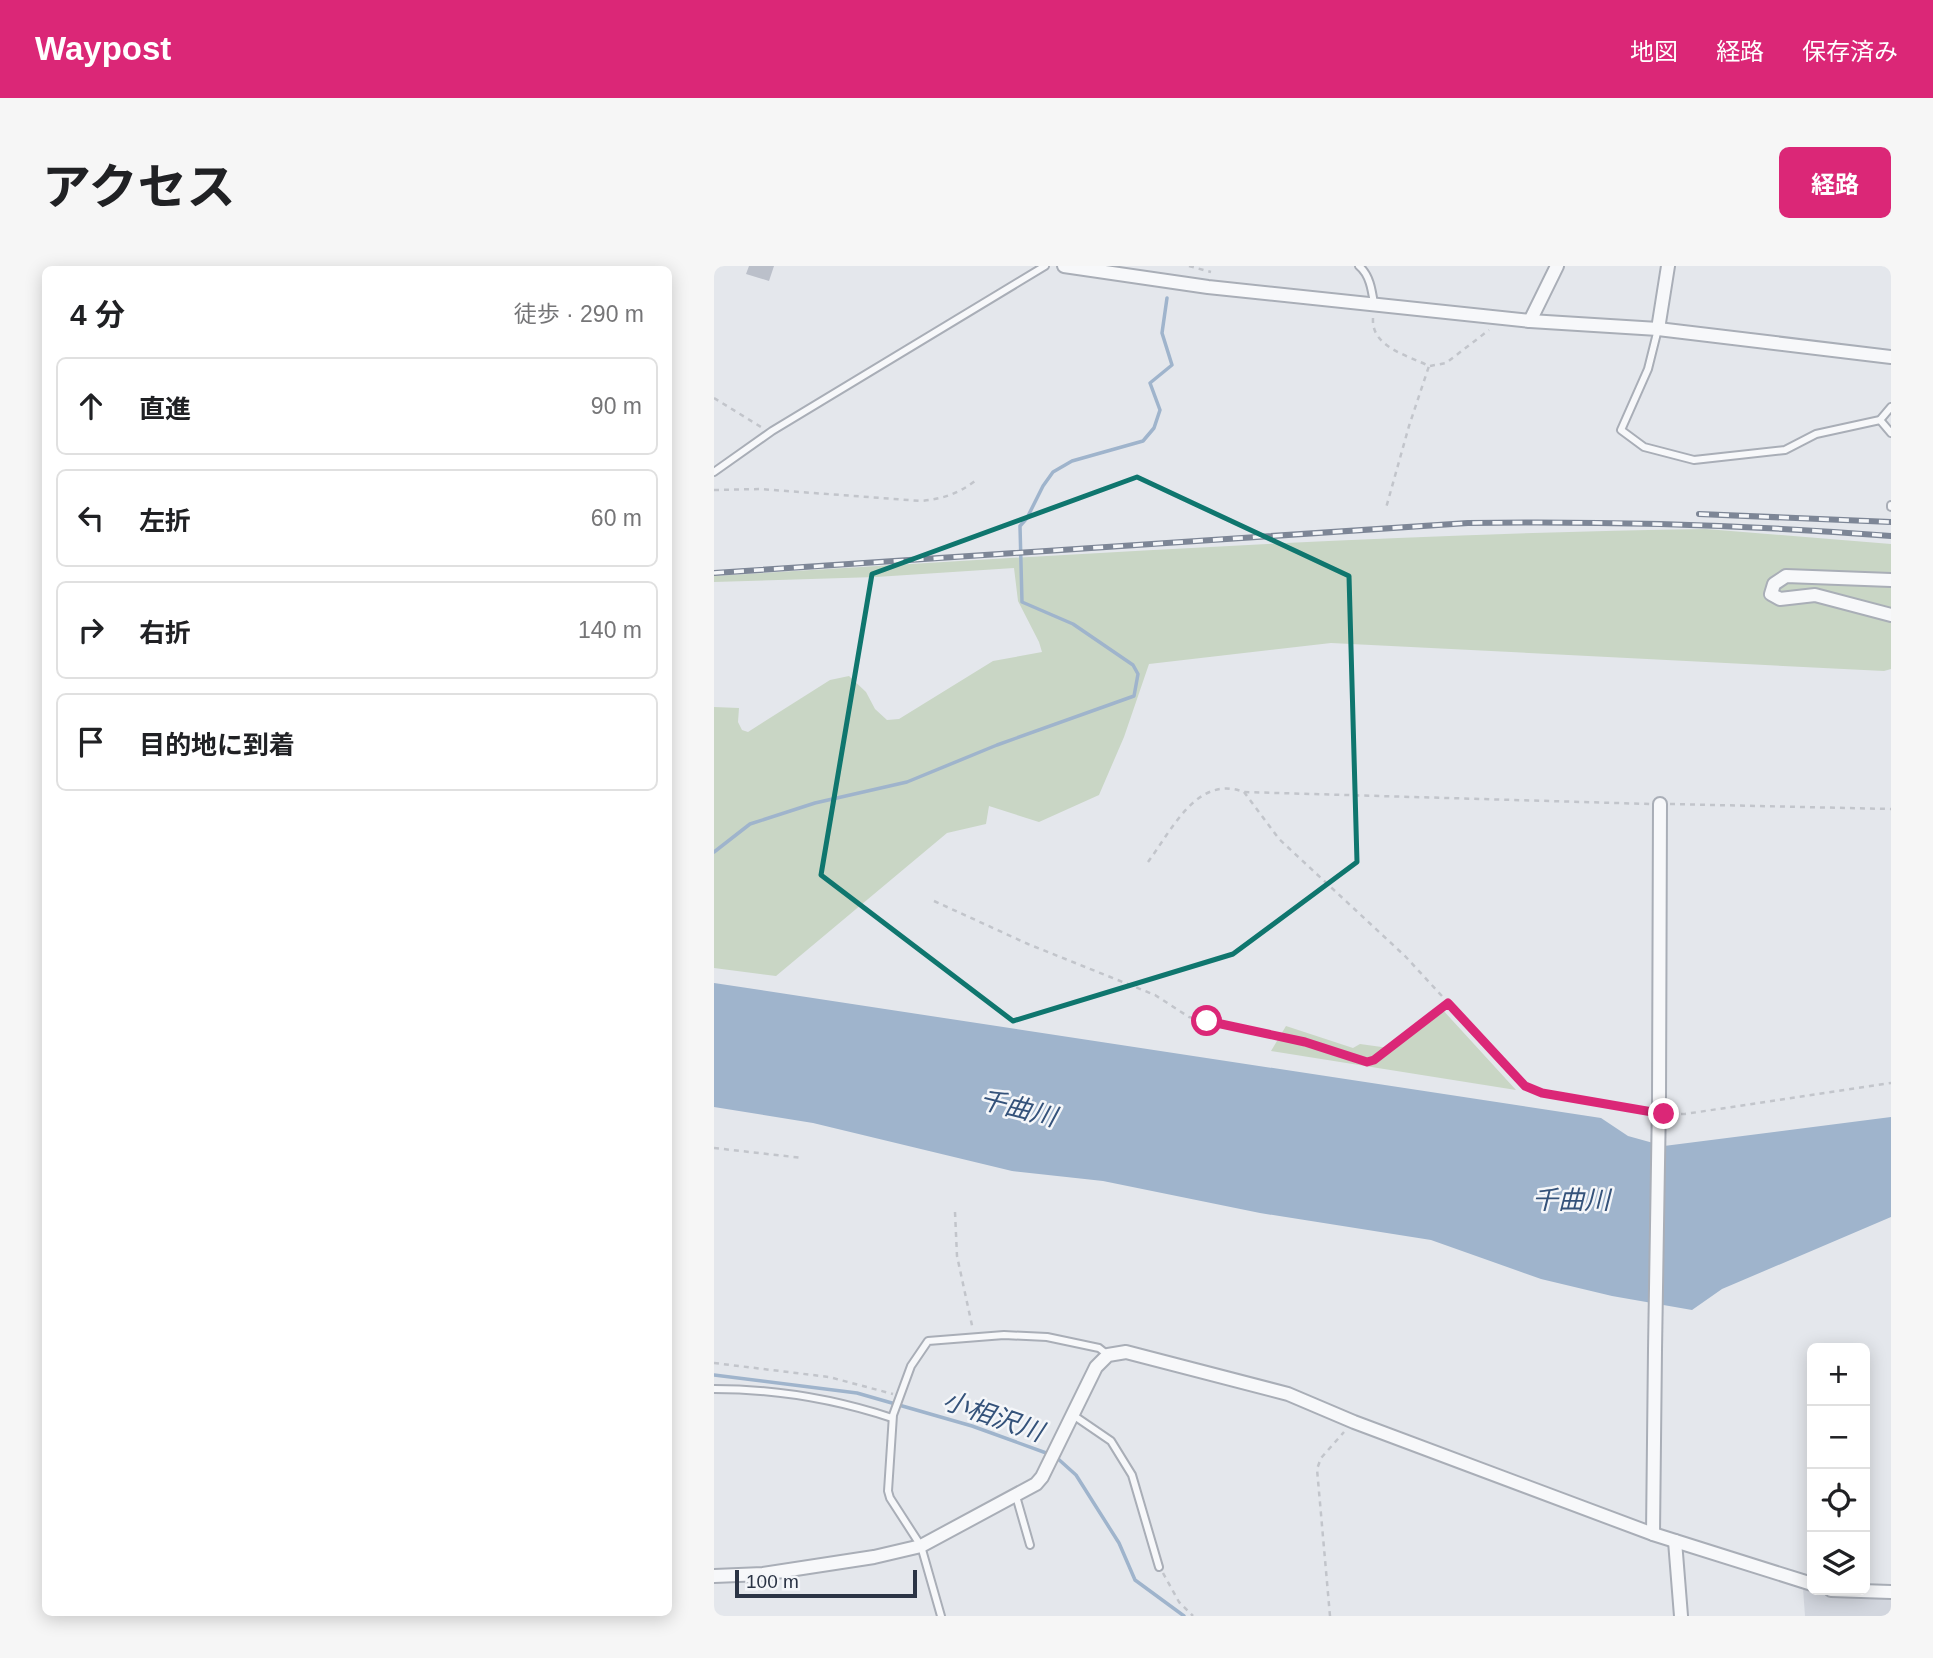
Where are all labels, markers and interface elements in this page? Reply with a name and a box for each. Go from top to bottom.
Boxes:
text: Waypost [35,30,171,67]
text: 地図 [1630,38,1678,65]
text: 経路 [1716,38,1764,65]
text: 保存済み [1802,38,1898,65]
button: 経路 [1779,147,1891,218]
text: アクセス [42,160,236,214]
text: 4 分 [70,298,125,331]
text: 徒歩 · 290 m [514,301,644,327]
icon: ahead [72,387,110,425]
text: 90 m [591,393,642,419]
text: 直進 [139,394,191,424]
icon: left [72,499,110,537]
text: 60 m [591,505,642,531]
text: 左折 [139,506,191,536]
icon: right [72,611,110,649]
text: 140 m [578,617,642,643]
text: 右折 [139,618,191,648]
icon: arrive [72,723,110,761]
text: 目的地に到着 [139,730,295,760]
route start [1191,1005,1222,1036]
water label: 千曲川 [977,1084,1062,1133]
route end [1648,1098,1679,1129]
water label: 千曲川 [1532,1185,1613,1215]
map controls [1807,1343,1870,1595]
button: + [1807,1343,1870,1406]
water label: 小相沢川 [939,1385,1050,1448]
button: − [1807,1406,1870,1469]
button: locate [1807,1469,1870,1532]
button: layers [1807,1532,1870,1595]
scale bar [735,1567,917,1599]
text: 100 m [746,1571,799,1592]

